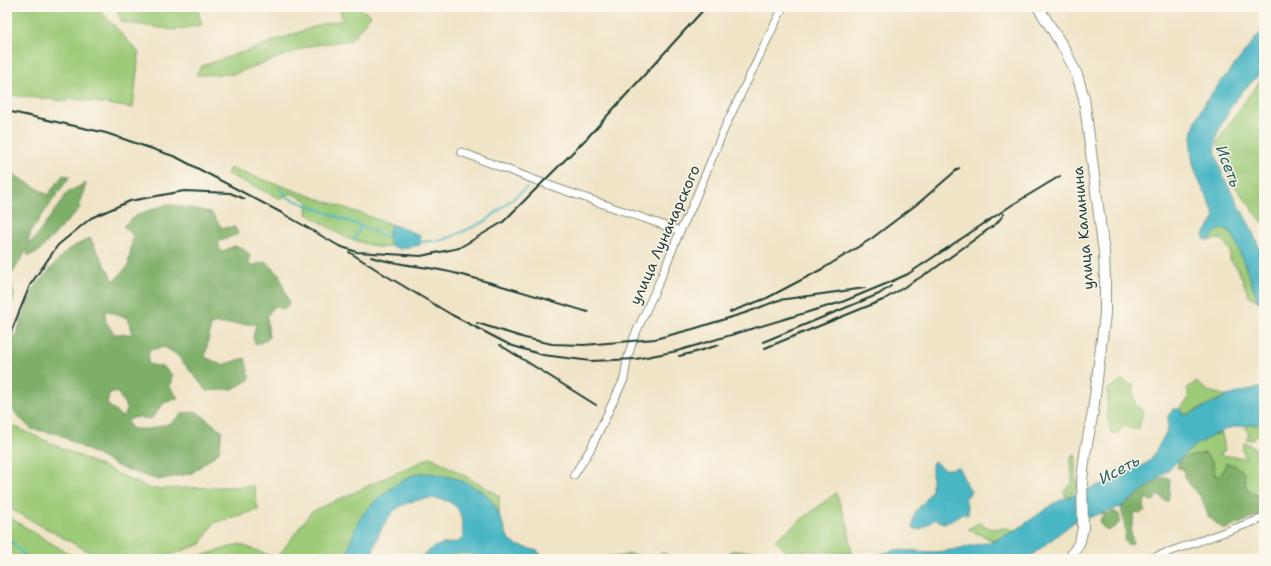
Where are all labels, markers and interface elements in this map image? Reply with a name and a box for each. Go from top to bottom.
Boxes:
water label: Исеть [1211,142,1246,191]
street label: улица Луначарского [625,162,705,308]
street label: улица Калинина [1068,165,1098,291]
water label: Исеть [1095,450,1144,489]

